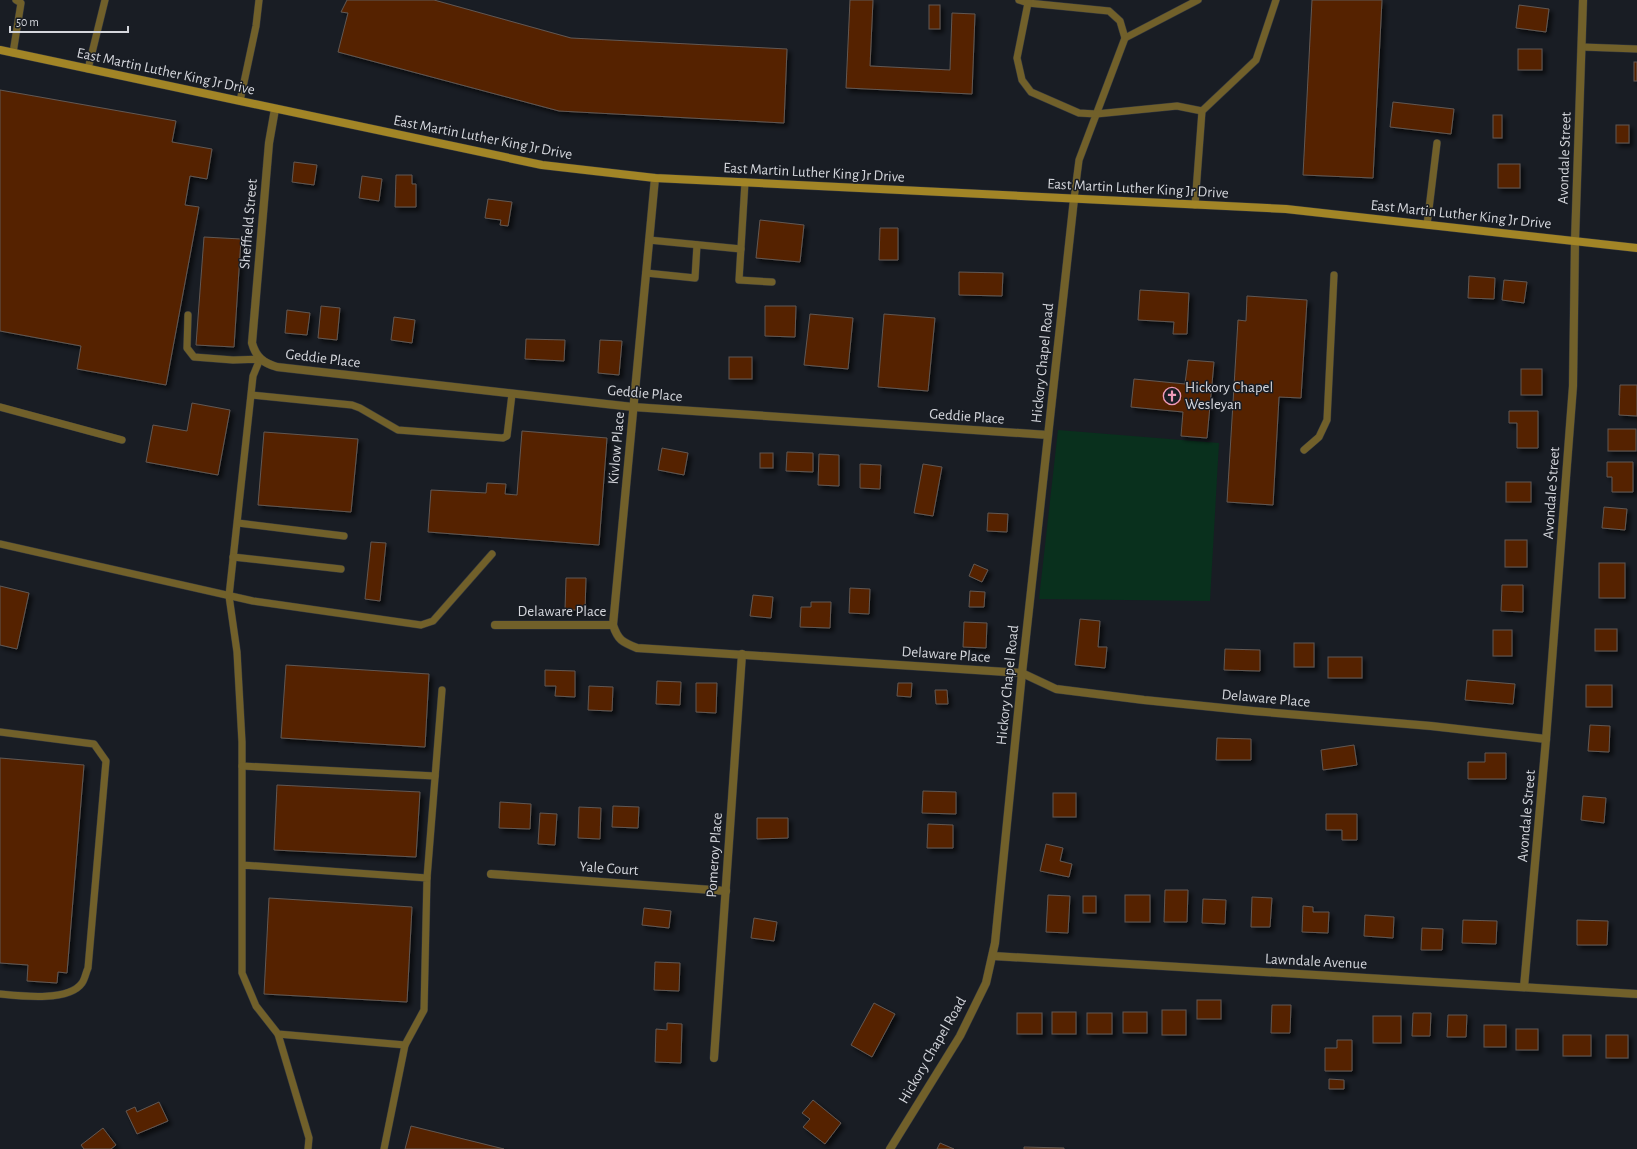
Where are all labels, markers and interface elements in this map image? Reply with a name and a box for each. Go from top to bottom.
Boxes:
scale bar [10,8,128,34]
text: 50 m [16,16,39,28]
street label: East Martin Luther King Jr Drive [75,45,256,98]
street label: Avondale Street [1555,111,1574,205]
street label: East Martin Luther King Jr Drive [392,113,574,162]
street label: East Martin Luther King Jr Drive [723,160,905,185]
street label: East Martin Luther King Jr Drive [1047,176,1229,201]
street label: Sheffield Street [237,178,260,270]
street label: East Martin Luther King Jr Drive [1370,198,1552,231]
street label: Hickory Chapel Road [1029,302,1056,424]
street label: Geddie Place [285,346,361,371]
place label: Hickory Chapel Wesleyan [1185,380,1273,412]
street label: Geddie Place [607,383,683,404]
church icon: Hickory Chapel Wesleyan [1162,386,1182,406]
street label: Geddie Place [929,406,1005,427]
street label: Kivlow Place [606,411,627,485]
street label: Avondale Street [1541,446,1562,540]
street label: Delaware Place [517,604,607,619]
street label: Hickory Chapel Road [994,624,1021,746]
street label: Delaware Place [901,644,991,665]
street label: Delaware Place [1221,687,1311,710]
street label: Avondale Street [1515,769,1538,863]
street label: Pomeroy Place [704,812,725,898]
street label: Yale Court [579,859,639,878]
street label: Lawndale Avenue [1264,951,1368,972]
street label: Hickory Chapel Road [896,994,969,1106]

